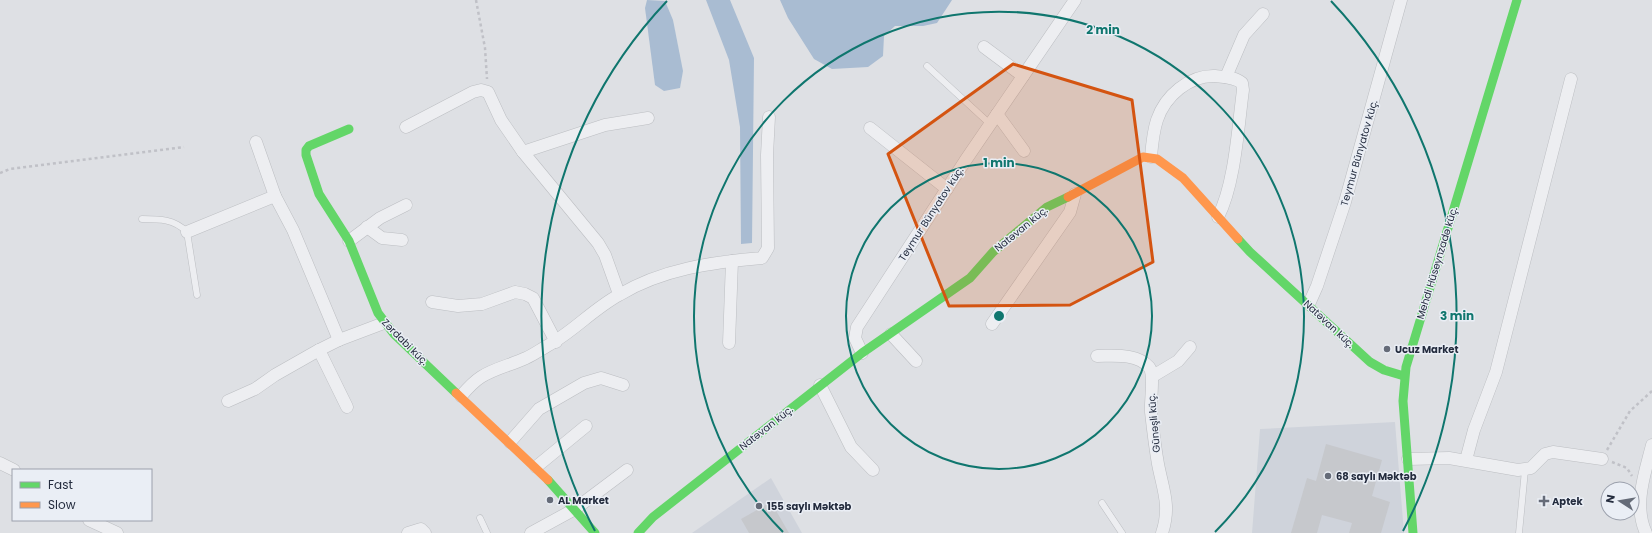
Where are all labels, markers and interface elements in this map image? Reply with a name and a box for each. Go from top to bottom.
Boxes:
text: 2 min [1086,21,1120,38]
street label: Teymur Bünyatov küç. [1337,98,1381,208]
text: 1 min [983,154,1015,171]
street label: Teymur Bünyatov küç. [895,164,967,264]
street label: Natəvan küç. [991,203,1051,255]
street label: Mehdi Hüseynzadə küç. [1413,205,1461,321]
street label: Natəvan küç. [1300,296,1358,352]
text: 3 min [1440,307,1474,324]
centre of rings [992,309,1006,323]
street label: Zərdabi küç. [378,315,432,369]
place label: Ucuz Market [1395,342,1459,357]
marker: Ucuz Market [1382,344,1392,354]
street label: Günəşli küç. [1144,393,1164,453]
street label: Natəvan küç. [736,402,796,454]
legend [12,469,152,521]
place label: 68 saylı Məktəb [1336,469,1417,484]
marker: 68 saylı Məktəb [1323,471,1333,481]
text: Fast [48,476,73,493]
north arrow [1600,481,1640,521]
place label: AL Market [558,493,609,508]
text: N [1602,493,1619,505]
place label: Aptek [1552,494,1583,509]
marker: AL Market [545,495,555,505]
text: Slow [48,496,76,513]
marker: Aptek [1539,496,1549,506]
place label: 155 saylı Məktəb [767,499,852,514]
marker: 155 saylı Məktəb [754,501,764,511]

